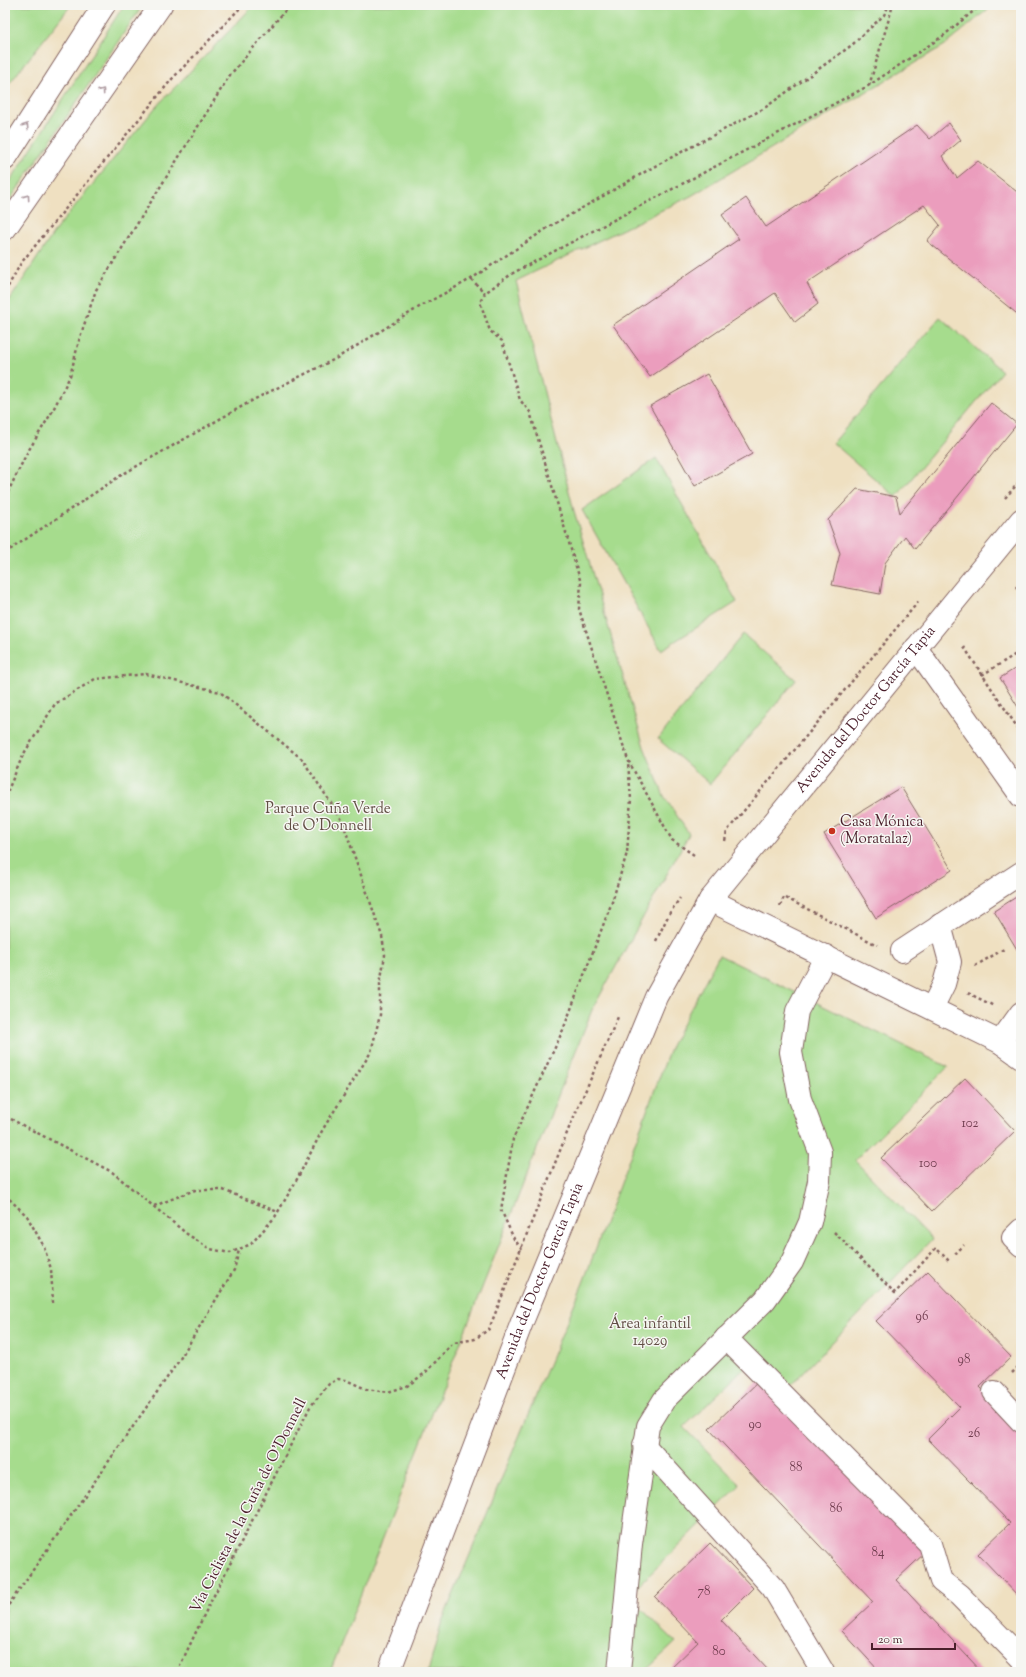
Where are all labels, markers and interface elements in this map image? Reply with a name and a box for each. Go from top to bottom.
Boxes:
one-way arrow [97,88,105,95]
one-way arrow [21,123,29,130]
one-way arrow [22,195,29,202]
street label: Avenida del Doctor García Tapia [791,621,941,798]
park label: Parque Cuña Verde de O'Donnell [265,799,391,837]
place label: Casa Mónica (Moratalaz) [840,812,923,850]
marker: Casa Mónica (Moratalaz) [827,826,837,836]
house number: 102 [961,1115,979,1133]
house number: 100 [919,1155,937,1173]
street label: Avenida del Doctor García Tapia [491,1179,589,1382]
house number: 96 [916,1308,928,1326]
park label: Área infantil 14029 [609,1313,691,1352]
house number: 98 [958,1351,970,1369]
street label: Vía Ciclista de la Cuña de O'Donnell [186,1395,312,1617]
house number: 90 [748,1416,762,1434]
house number: 26 [968,1425,980,1443]
house number: 88 [790,1459,803,1477]
house number: 86 [830,1500,842,1518]
house number: 84 [872,1544,885,1562]
house number: 78 [697,1583,711,1601]
scale bar [872,1625,955,1651]
text: 20 m [878,1631,903,1649]
house number: 80 [712,1643,726,1661]

